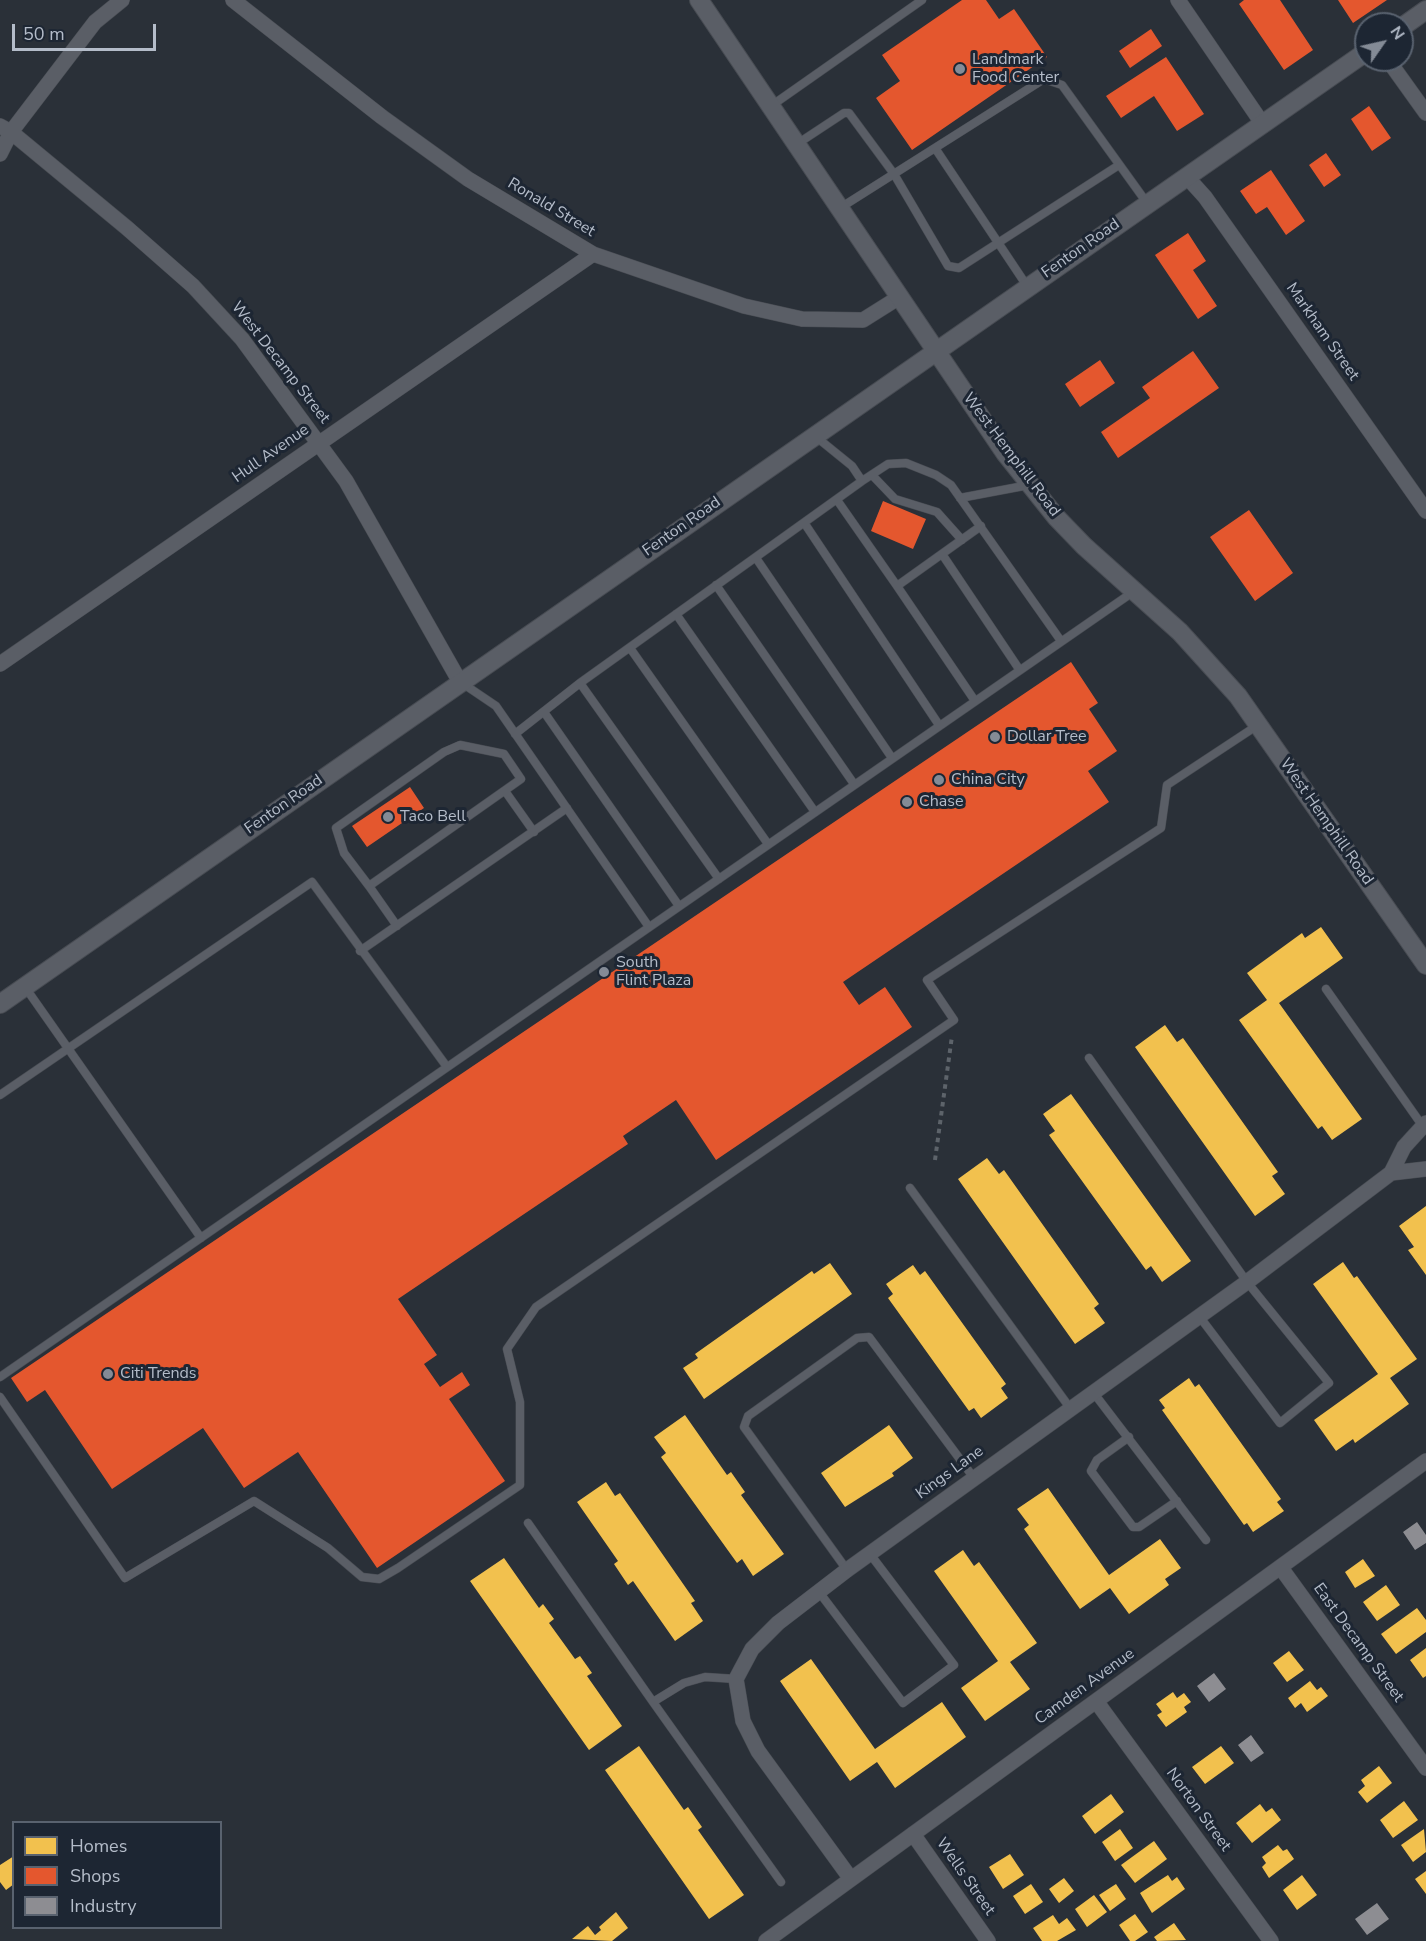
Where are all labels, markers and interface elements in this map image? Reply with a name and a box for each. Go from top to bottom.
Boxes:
scale bar [15,12,159,50]
north arrow [1354,12,1414,72]
text: 50 m [23,22,65,46]
text: N [1385,22,1410,44]
place label: Landmark Food Center [972,50,1059,88]
marker: Landmark Food Center [953,62,967,76]
street label: Ronald Street [504,174,598,242]
street label: Fenton Road [1038,215,1124,283]
street label: Markham Street [1281,279,1363,385]
street label: West Decamp Street [226,298,334,428]
street label: West Hemphill Road [958,389,1064,521]
street label: Hull Avenue [229,421,313,487]
street label: Fenton Road [639,493,725,561]
place label: Dollar Tree [1007,727,1087,747]
marker: Dollar Tree [988,730,1002,744]
street label: West Hemphill Road [1275,755,1377,889]
place label: China City [951,770,1025,790]
street label: Fenton Road [241,771,327,839]
marker: China City [932,773,946,787]
place label: Chase [919,792,964,812]
marker: Chase [900,795,914,809]
place label: Taco Bell [400,807,466,827]
marker: Taco Bell [381,810,395,824]
place label: South Flint Plaza [616,953,691,991]
marker: South Flint Plaza [597,965,611,979]
place label: Citi Trends [120,1364,197,1384]
marker: Citi Trends [101,1367,115,1381]
street label: Kings Lane [913,1442,987,1504]
street label: East Decamp Street [1308,1580,1408,1706]
street label: Camden Avenue [1032,1645,1138,1729]
street label: Norton Street [1161,1765,1235,1855]
legend [12,1821,222,1929]
text: Homes [70,1834,127,1858]
street label: Wells Street [931,1835,999,1919]
text: Shops [70,1864,120,1888]
text: Industry [70,1894,137,1918]

